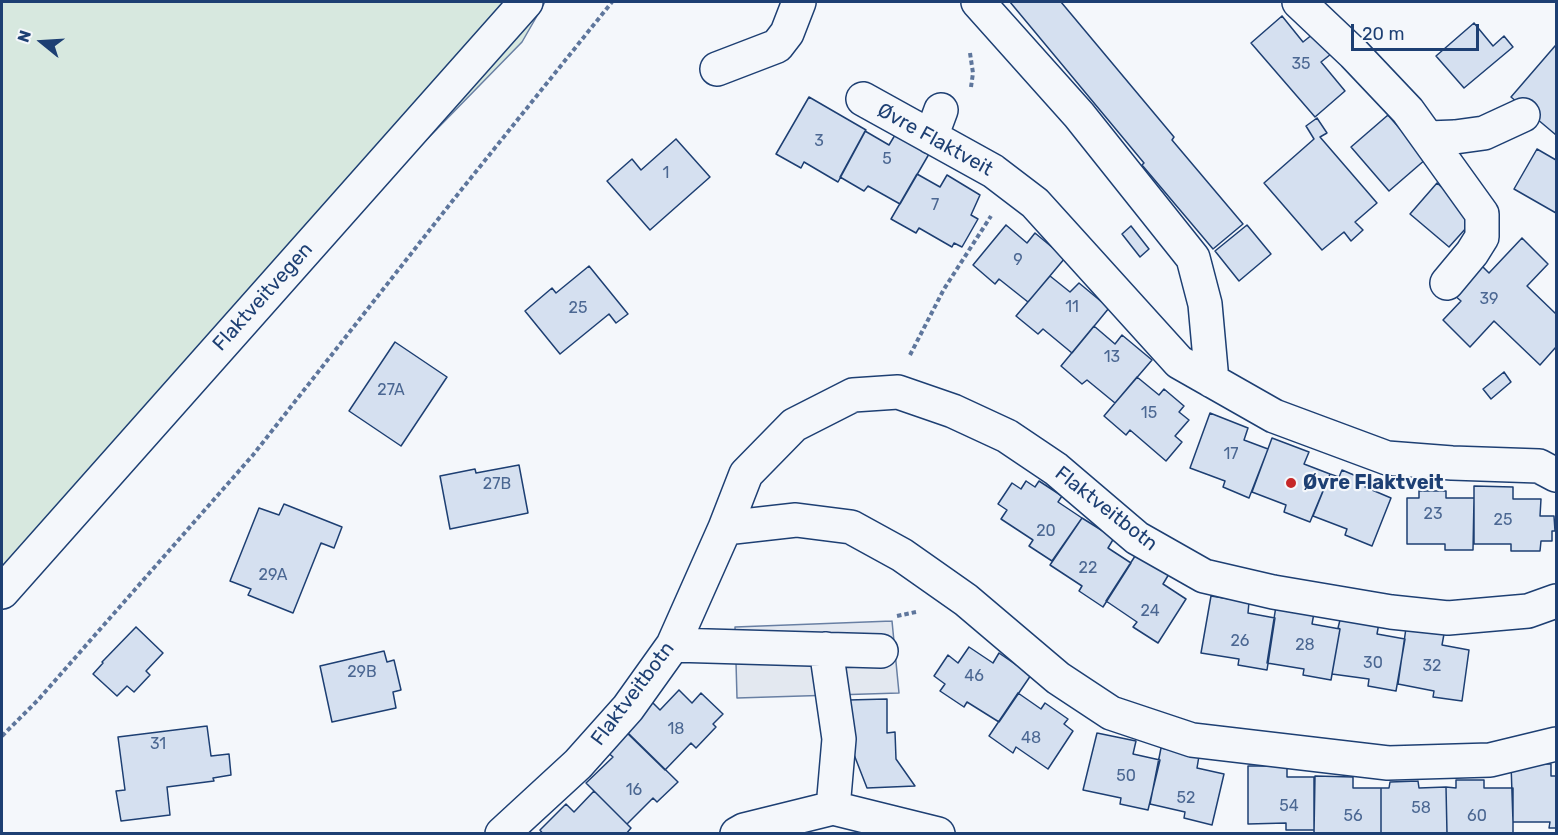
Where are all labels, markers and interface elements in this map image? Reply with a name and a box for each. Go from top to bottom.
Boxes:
north arrow [12,12,72,72]
scale bar [1354,12,1482,50]
text: 20 m [1362,23,1404,45]
text: N [14,28,35,45]
house number: 35 [1291,54,1311,74]
street label: Øvre Flaktveit [873,98,997,182]
house number: 3 [814,131,824,151]
house number: 5 [882,149,892,169]
house number: 1 [663,163,669,183]
house number: 7 [931,195,939,215]
street label: Flaktveitvegen [208,238,318,356]
house number: 9 [1013,250,1023,270]
house number: 39 [1479,289,1499,309]
house number: 11 [1065,297,1079,317]
house number: 25 [569,298,587,318]
house number: 13 [1104,347,1120,367]
house number: 27A [377,380,405,400]
house number: 15 [1141,403,1157,423]
house number: 17 [1223,444,1239,464]
street label: Flaktveitbotn [1050,462,1162,556]
place label: Øvre Flaktveit [1303,471,1444,495]
house number: 27B [483,474,511,494]
marker: Øvre Flaktveit [1284,476,1298,490]
house number: 23 [1423,504,1443,524]
house number: 25 [1494,510,1512,530]
house number: 20 [1036,521,1056,541]
house number: 22 [1079,558,1097,578]
house number: 29A [258,565,288,585]
house number: 24 [1140,601,1160,621]
house number: 26 [1230,631,1250,651]
house number: 28 [1295,635,1315,655]
street label: Flaktveitbotn [586,637,680,751]
house number: 30 [1363,653,1383,673]
house number: 32 [1422,656,1442,676]
house number: 29B [347,662,377,682]
house number: 46 [964,666,984,686]
house number: 18 [667,719,685,739]
house number: 48 [1021,728,1041,748]
house number: 31 [150,734,166,754]
house number: 50 [1116,766,1136,786]
house number: 16 [626,780,642,800]
house number: 52 [1177,788,1195,808]
house number: 54 [1279,796,1299,816]
house number: 58 [1411,798,1431,818]
house number: 56 [1343,806,1363,826]
house number: 60 [1467,806,1487,826]

